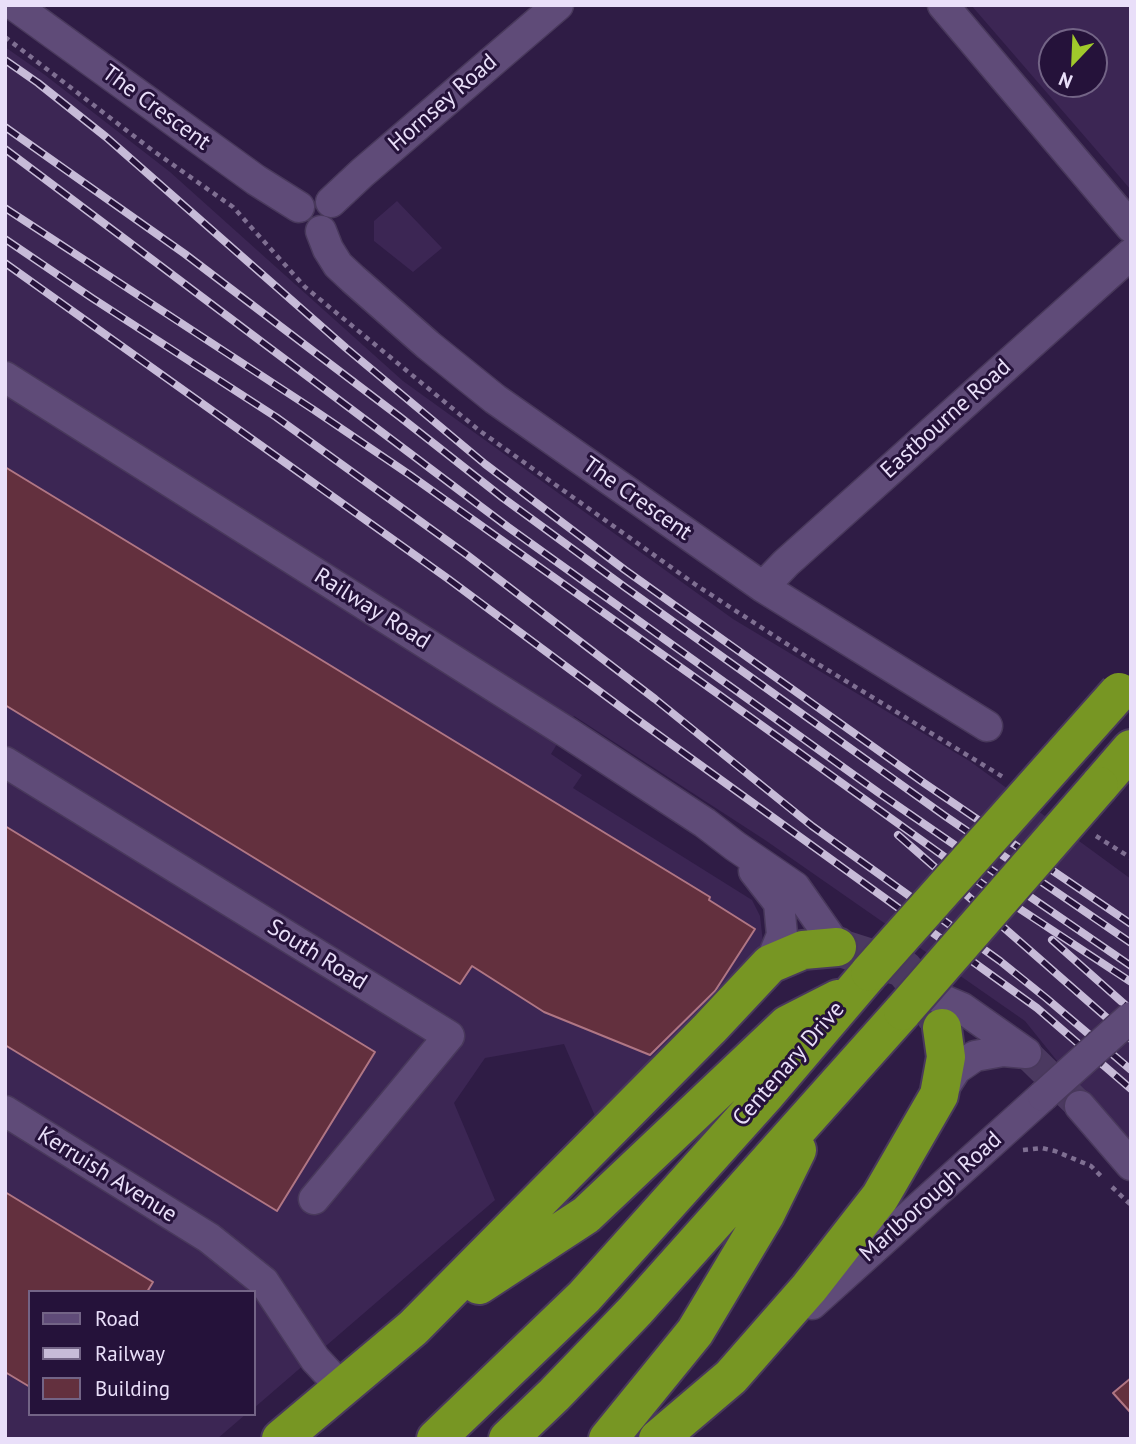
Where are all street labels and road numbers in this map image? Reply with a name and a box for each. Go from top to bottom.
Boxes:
street label: Hornsey Road [383,48,503,158]
street label: The Crescent [97,60,215,156]
street label: Eastbourne Road [875,353,1017,485]
street label: The Crescent [577,451,697,547]
street label: Railway Road [309,562,435,656]
street label: South Road [262,914,372,996]
street label: Centenary Drive [727,996,851,1132]
street label: Kerruish Avenue [32,1121,182,1229]
street label: Marlborough Road [854,1126,1008,1268]

